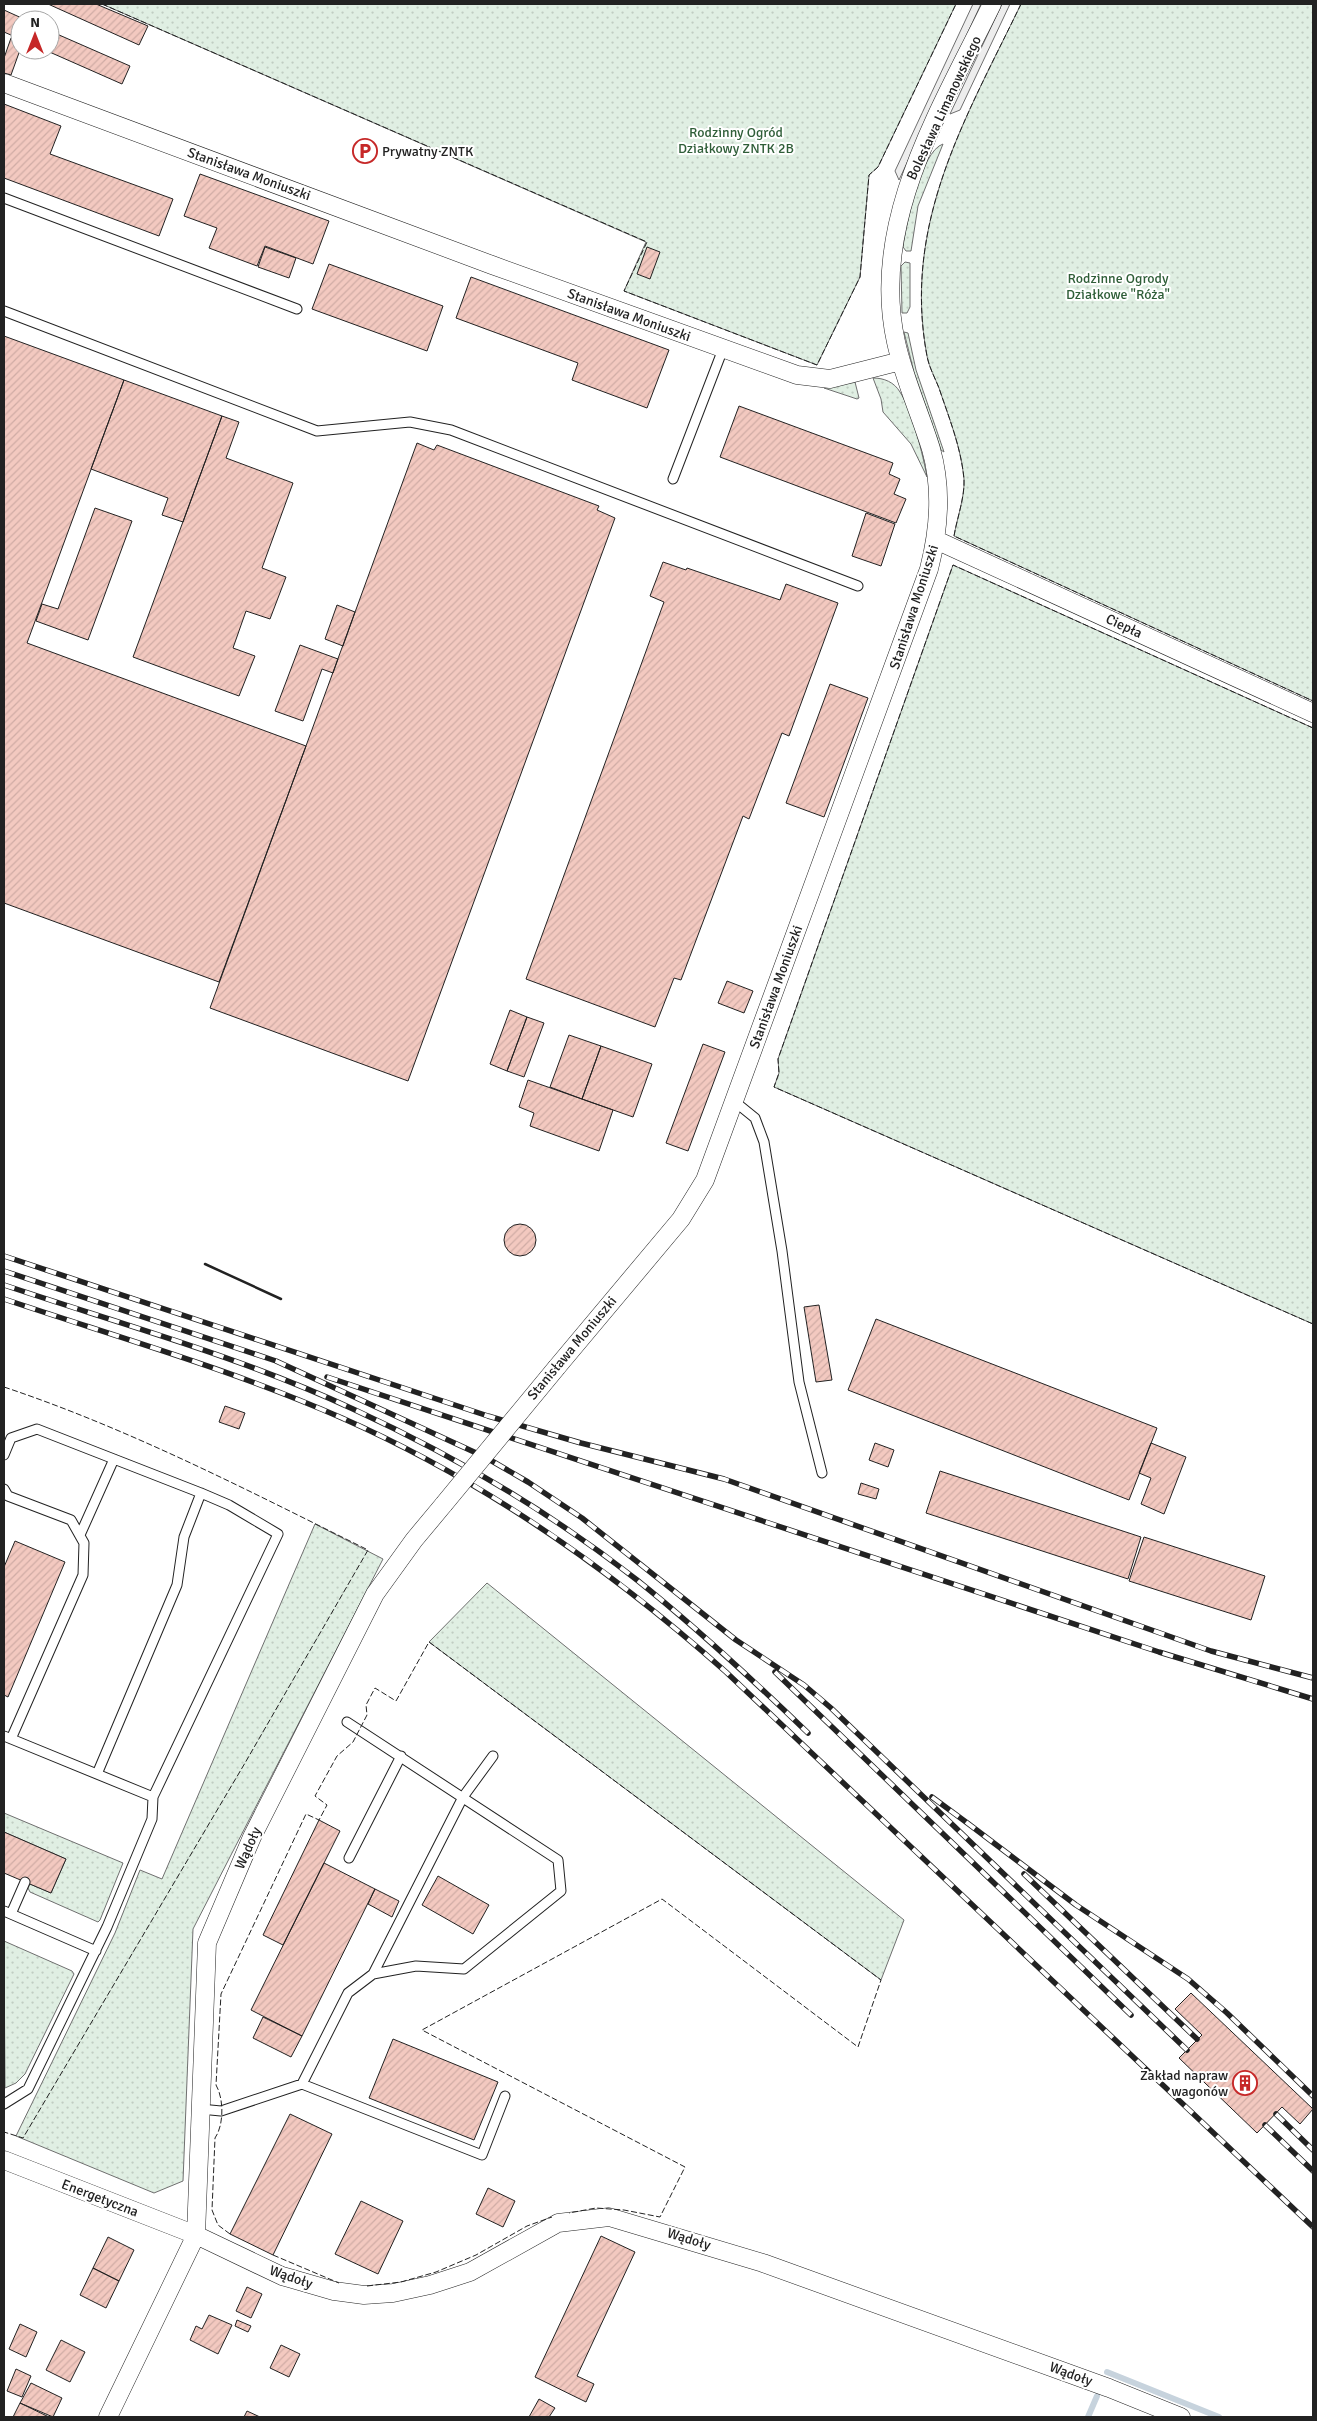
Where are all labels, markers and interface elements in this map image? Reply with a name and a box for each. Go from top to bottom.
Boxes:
north arrow [10,10,60,60]
text: N [30,14,40,31]
street label: Bolesława Limanowskiego [903,33,985,183]
park label: Rodzinny Ogród Działkowy ZNTK 2B [678,124,794,157]
parking icon: Prywatny ZNTK [352,138,378,164]
place label: Prywatny ZNTK [382,143,474,160]
street label: Stanisława Moniuszki [185,144,313,204]
park label: Rodzinne Ogrody Działkowe "Róża" [1066,270,1170,303]
street label: Stanisława Moniuszki [565,285,693,345]
street label: Stanisława Moniuszki [886,543,942,671]
street label: Ciepła [1103,610,1145,642]
street label: Stanisława Moniuszki [746,923,806,1051]
street label: Stanisława Moniuszki [524,1293,620,1403]
street label: Wądoły [231,1824,265,1872]
place label: Zakład napraw wagonów [1140,2067,1228,2100]
building icon: Zakład napraw wagonów [1232,2070,1258,2096]
street label: Energetyczna [59,2176,141,2220]
street label: Wądoły [665,2224,713,2254]
street label: Wądoły [267,2262,315,2292]
street label: Wądoły [1047,2358,1095,2390]

